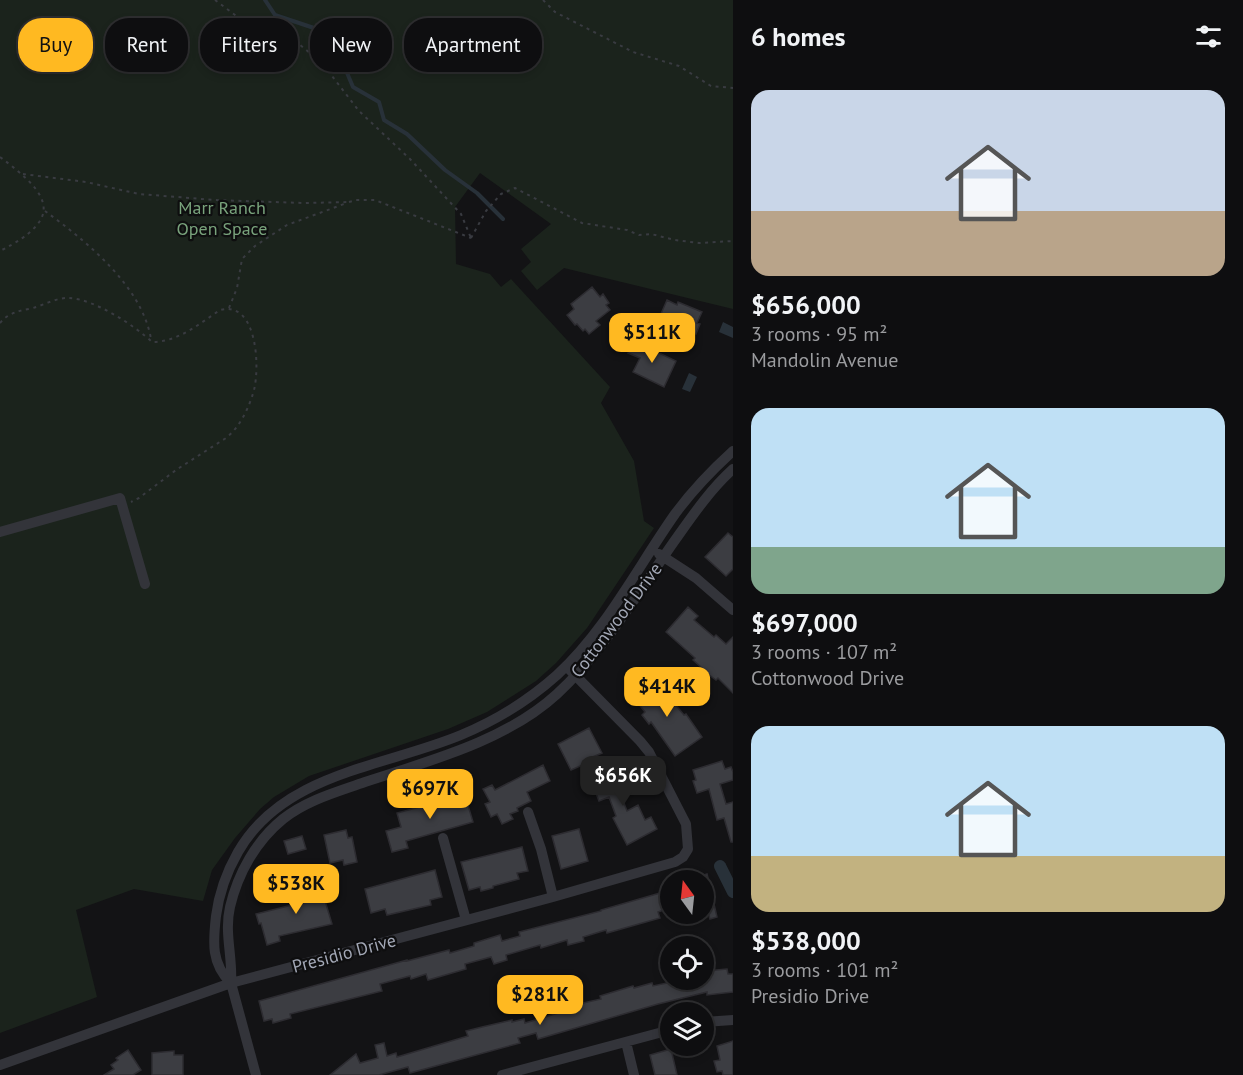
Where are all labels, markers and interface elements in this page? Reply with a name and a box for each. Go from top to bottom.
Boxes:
chip: Buy [18,18,93,72]
chip: Rent [105,18,188,72]
chip: Filters [200,18,298,72]
chip: New [310,18,392,72]
chip: Apartment [404,18,542,72]
text: 6 homes [751,20,846,53]
icon: filters [1192,20,1225,53]
icon: home [934,129,1042,237]
park label: Marr Ranch Open Space [177,196,267,240]
text: $656,000 [751,288,861,321]
pin: $511K [610,313,694,364]
text: $511K [623,319,681,345]
text: 3 rooms · 95 m² [751,321,887,347]
text: Mandolin Avenue [751,347,898,373]
icon: home [934,447,1042,555]
street label: Cottonwood Drive [565,558,667,682]
text: $697,000 [751,606,858,639]
text: 3 rooms · 107 m² [751,639,897,665]
text: Cottonwood Drive [751,665,904,691]
pin: $414K [625,667,709,718]
text: $414K [638,673,696,699]
pin: $656K [581,756,665,807]
text: $656K [594,762,652,788]
icon: home [934,765,1042,873]
pin: $697K [388,769,472,820]
text: $697K [401,775,459,801]
pin: $538K [254,864,338,915]
text: $538K [267,870,325,896]
north arrow [660,870,714,924]
map controls [660,870,714,1056]
text: $538,000 [751,924,861,957]
street label: Presidio Drive [290,928,398,978]
button: locate [660,936,714,990]
text: 3 rooms · 101 m² [751,957,898,983]
pin: $281K [498,975,582,1026]
text: $281K [511,981,569,1007]
text: Presidio Drive [751,983,869,1009]
button: layers [660,1002,714,1056]

